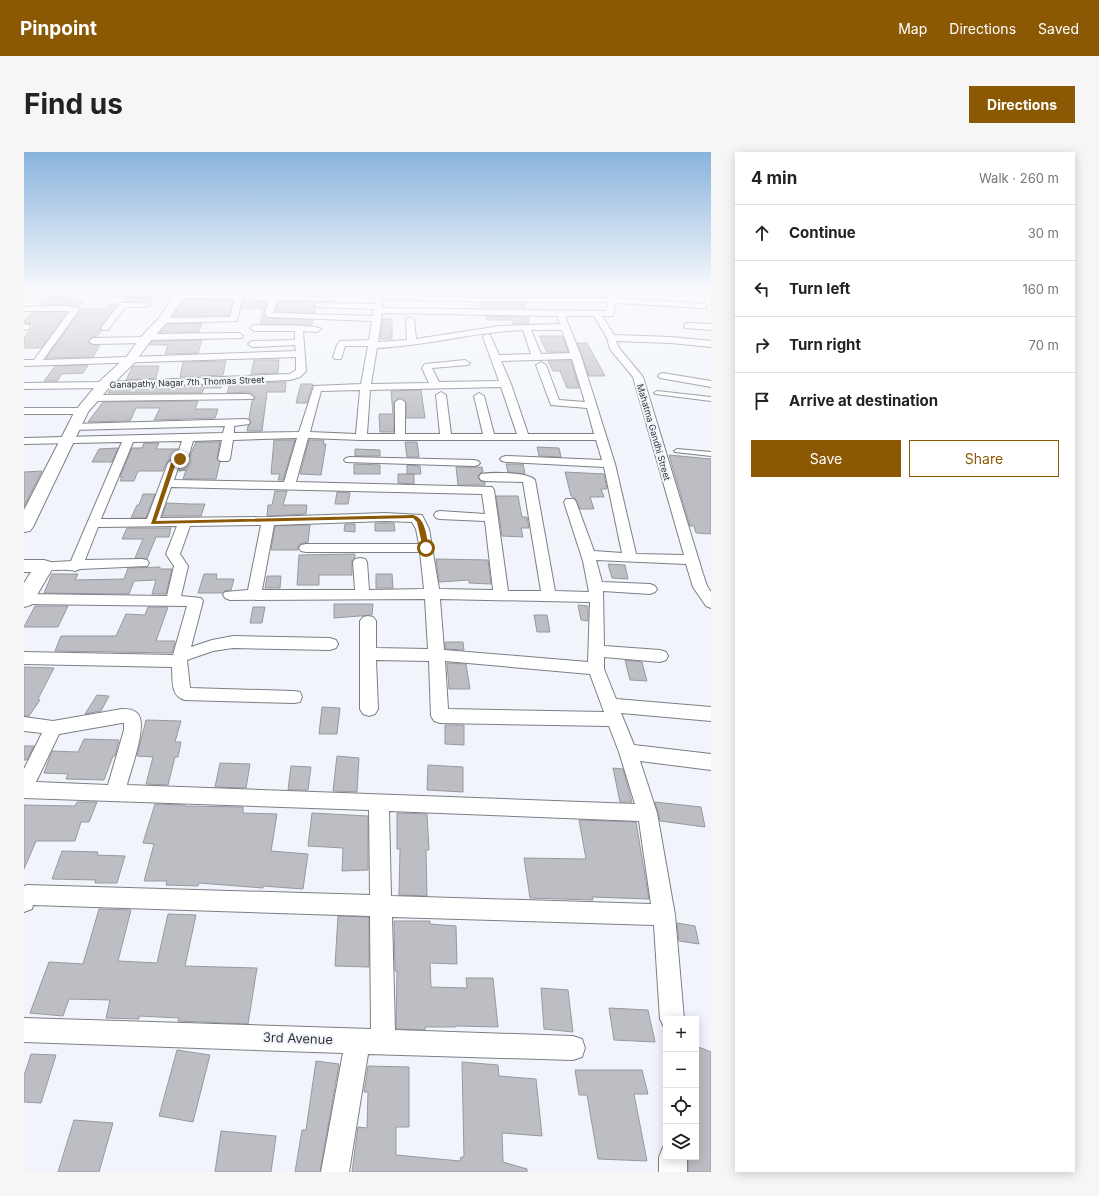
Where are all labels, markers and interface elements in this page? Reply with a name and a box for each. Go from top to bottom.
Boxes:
text: Pinpoint [20,17,97,40]
text: Map [898,20,927,37]
text: Directions [949,20,1016,37]
text: Saved [1038,20,1079,37]
button: Directions [969,86,1075,123]
text: Find us [24,87,123,121]
text: 4 min [751,168,797,188]
text: Walk · 260 m [979,170,1059,186]
icon: ahead [751,222,773,244]
text: Continue [789,223,856,242]
text: 30 m [1028,225,1059,241]
icon: left [751,278,773,300]
text: Turn left [789,279,850,298]
text: 160 m [1022,281,1059,297]
icon: right [751,334,773,356]
text: Turn right [789,335,861,354]
text: 70 m [1029,337,1059,353]
street label: Ganapathy Nagar 7th Thomas Street [109,374,265,390]
street label: Mahatma Gandhi Street [635,382,673,482]
icon: arrive [751,390,773,412]
text: Arrive at destination [789,391,938,410]
button: Save [751,440,901,477]
button: Share [909,440,1059,477]
route end [171,450,189,468]
route start [417,539,435,557]
map controls [663,1016,699,1160]
button: + [663,1016,699,1052]
street label: 3rd Avenue [263,1029,333,1047]
button: − [663,1052,699,1088]
button: locate [663,1088,699,1124]
button: layers [663,1124,699,1160]

